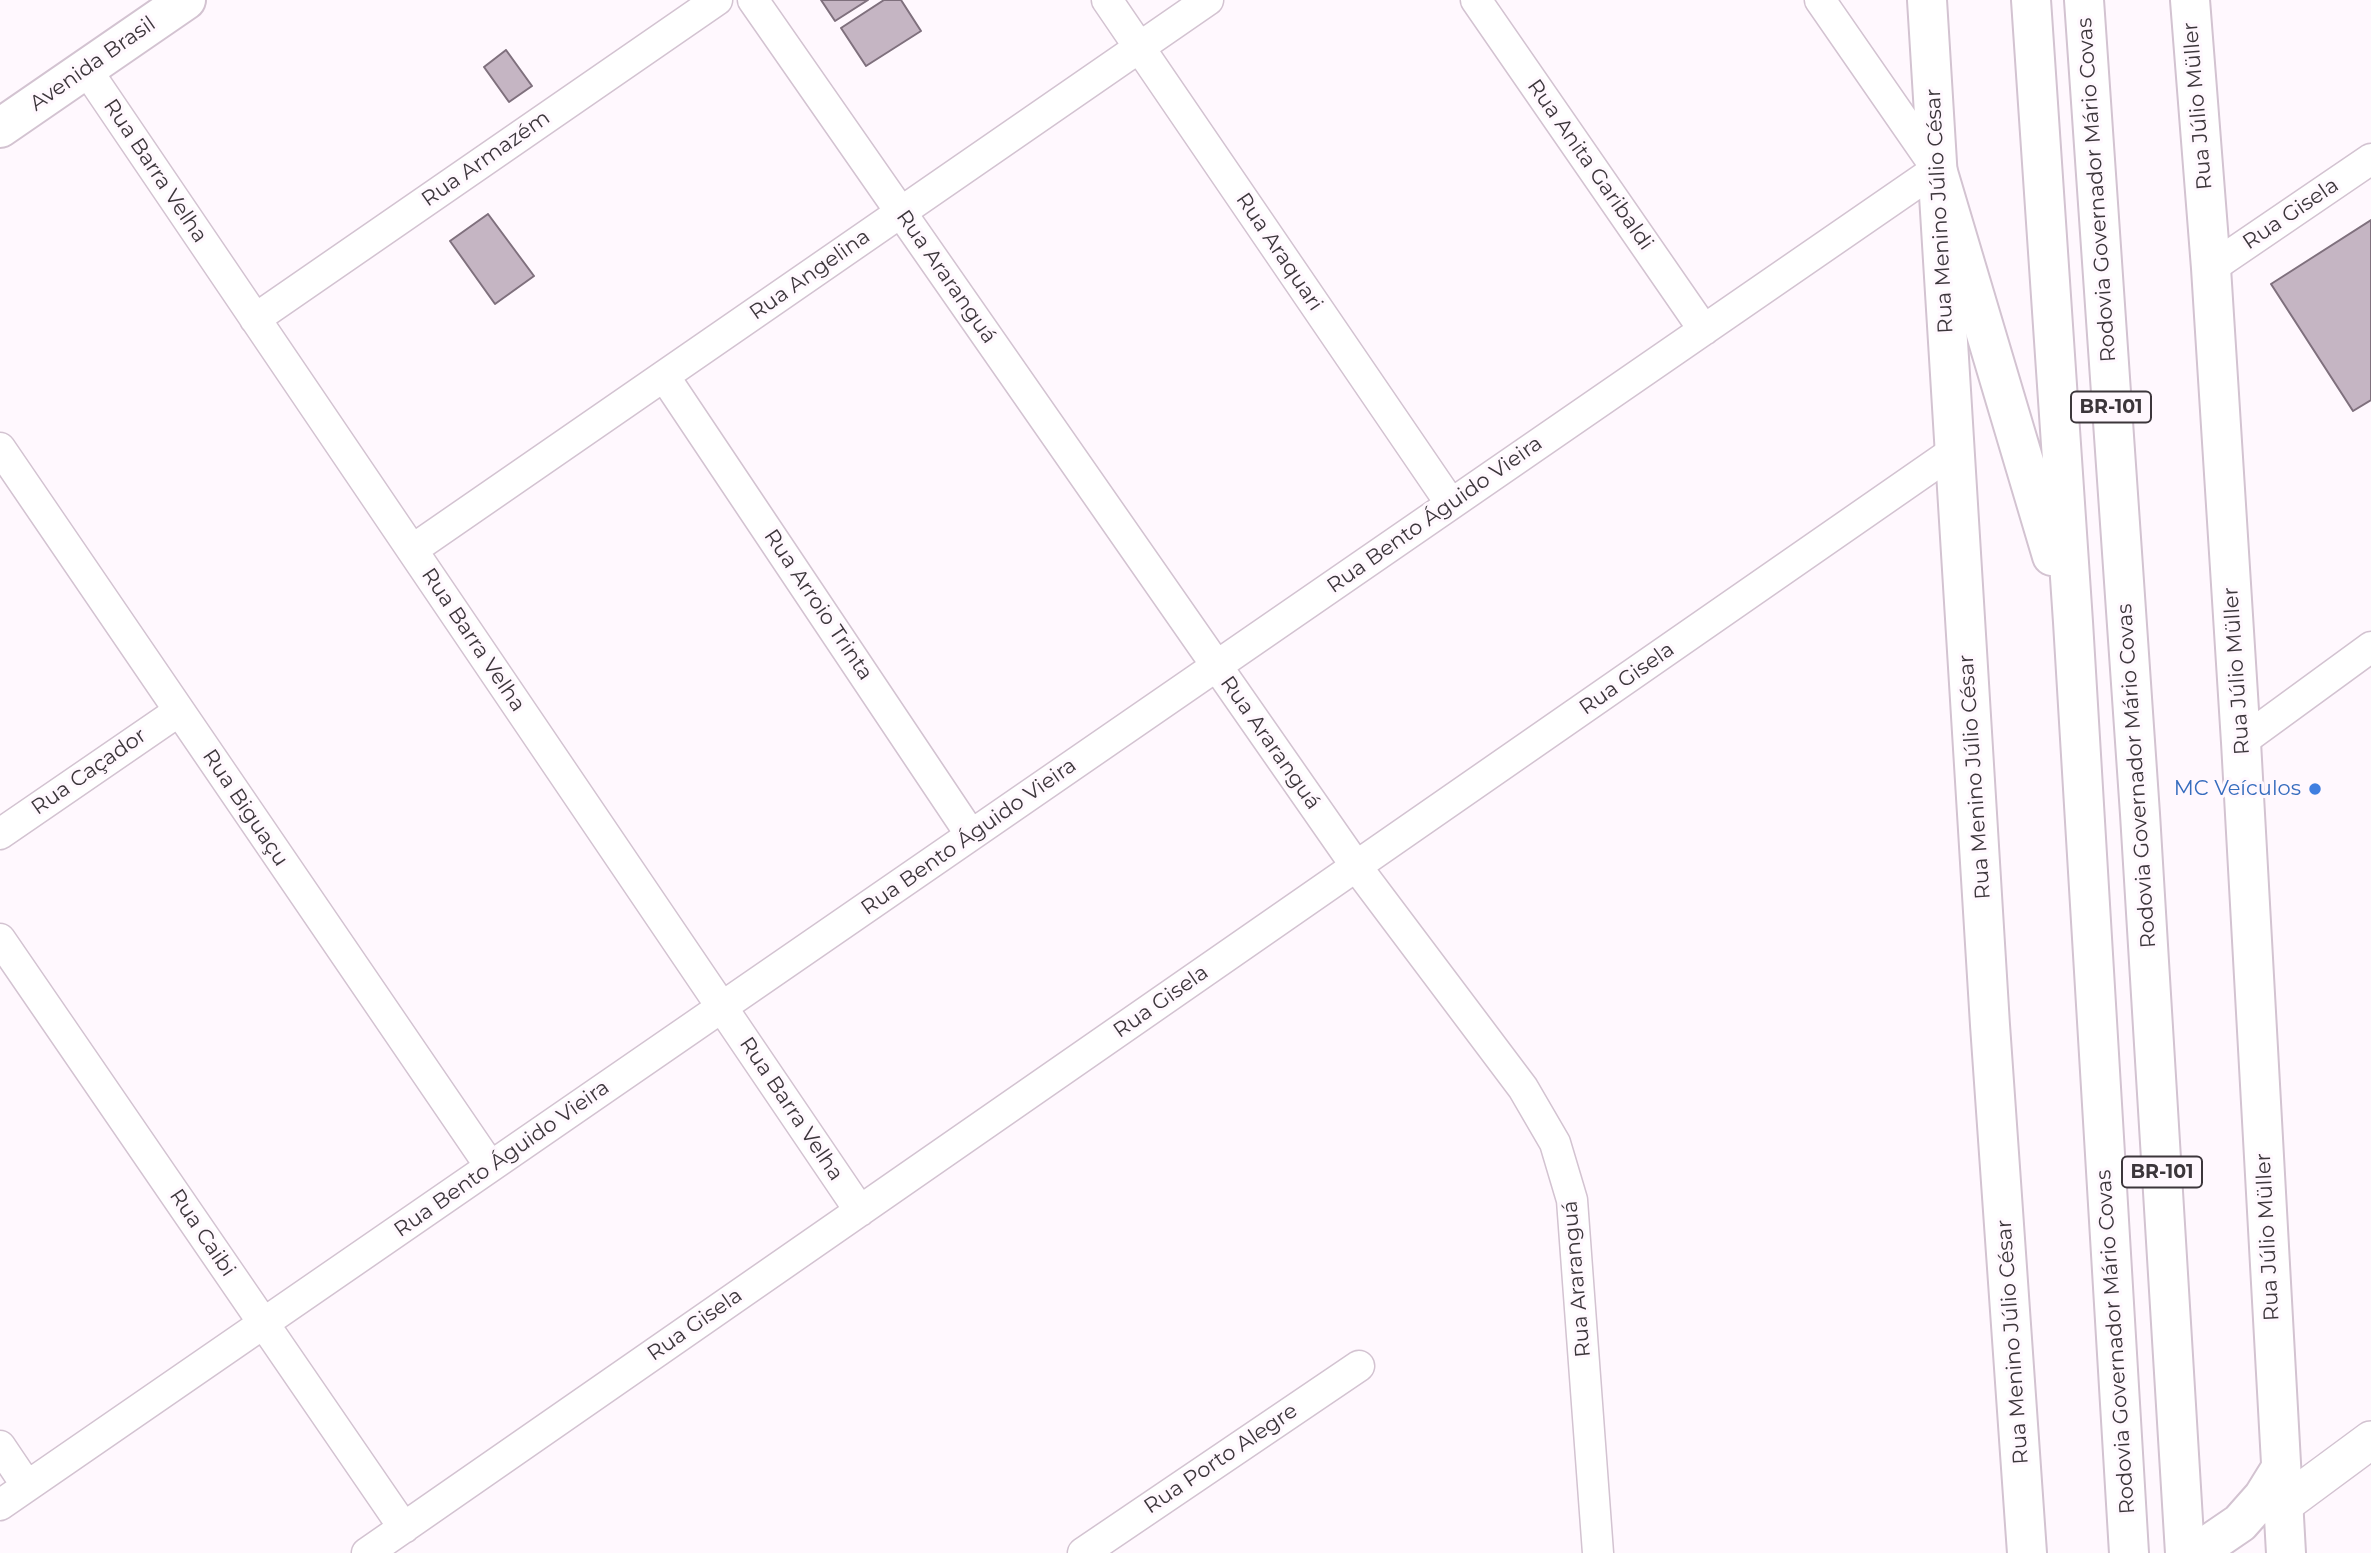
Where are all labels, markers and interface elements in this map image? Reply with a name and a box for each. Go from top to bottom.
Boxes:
street label: Avenida Brasil [25,11,161,117]
street label: Rodovia Governador Mário Covas [2072,17,2122,363]
street label: Rua Júlio Müller [2178,21,2218,191]
street label: Rua Anita Garibaldi [1522,75,1658,255]
street label: Rua Menino Júlio César [1921,88,1959,334]
street label: Rua Barra Velha [98,95,212,247]
street label: Rua Armazém [417,105,555,213]
street label: Rua Gisela [2238,173,2344,255]
street label: Rua Araquari [1230,188,1328,316]
street label: Rua Araranguá [891,205,1001,349]
street label: Rua Angelina [745,224,875,326]
road number: BR-101 [2071,392,2151,422]
street label: Rua Bento Águido Vieira [1323,431,1547,599]
street label: Rua Arroio Trinta [758,525,878,685]
street label: Rua Barra Velha [416,564,530,716]
street label: Rua Júlio Müller [2219,586,2255,756]
street label: Rodovia Governador Mário Covas [2112,603,2162,949]
street label: Rua Gisela [1575,637,1679,721]
street label: Rua Menino Júlio César [1954,654,1996,900]
street label: Rua Araranguá [1215,671,1325,815]
street label: Rua Caçador [27,723,151,821]
street label: Rua Biguaçu [197,745,293,871]
street label: Rua Bento Águido Vieira [857,753,1081,921]
place label: MC Veículos [2174,776,2301,802]
marker: MC Veículos [2307,781,2323,797]
street label: Rua Gisela [1109,960,1213,1044]
street label: Rua Barra Velha [734,1033,848,1185]
street label: Rua Bento Águido Vieira [390,1075,614,1243]
street label: Rua Júlio Müller [2251,1152,2285,1322]
road number: BR-101 [2122,1156,2202,1188]
street label: Rodovia Governador Mário Covas [2091,1169,2141,1515]
street label: Rua Caibi [164,1185,240,1281]
street label: Rua Araranguá [1558,1200,1596,1358]
street label: Rua Menino Júlio César [1992,1219,2034,1465]
street label: Rua Gisela [643,1283,747,1367]
street label: Rua Porto Alegre [1140,1398,1302,1520]

